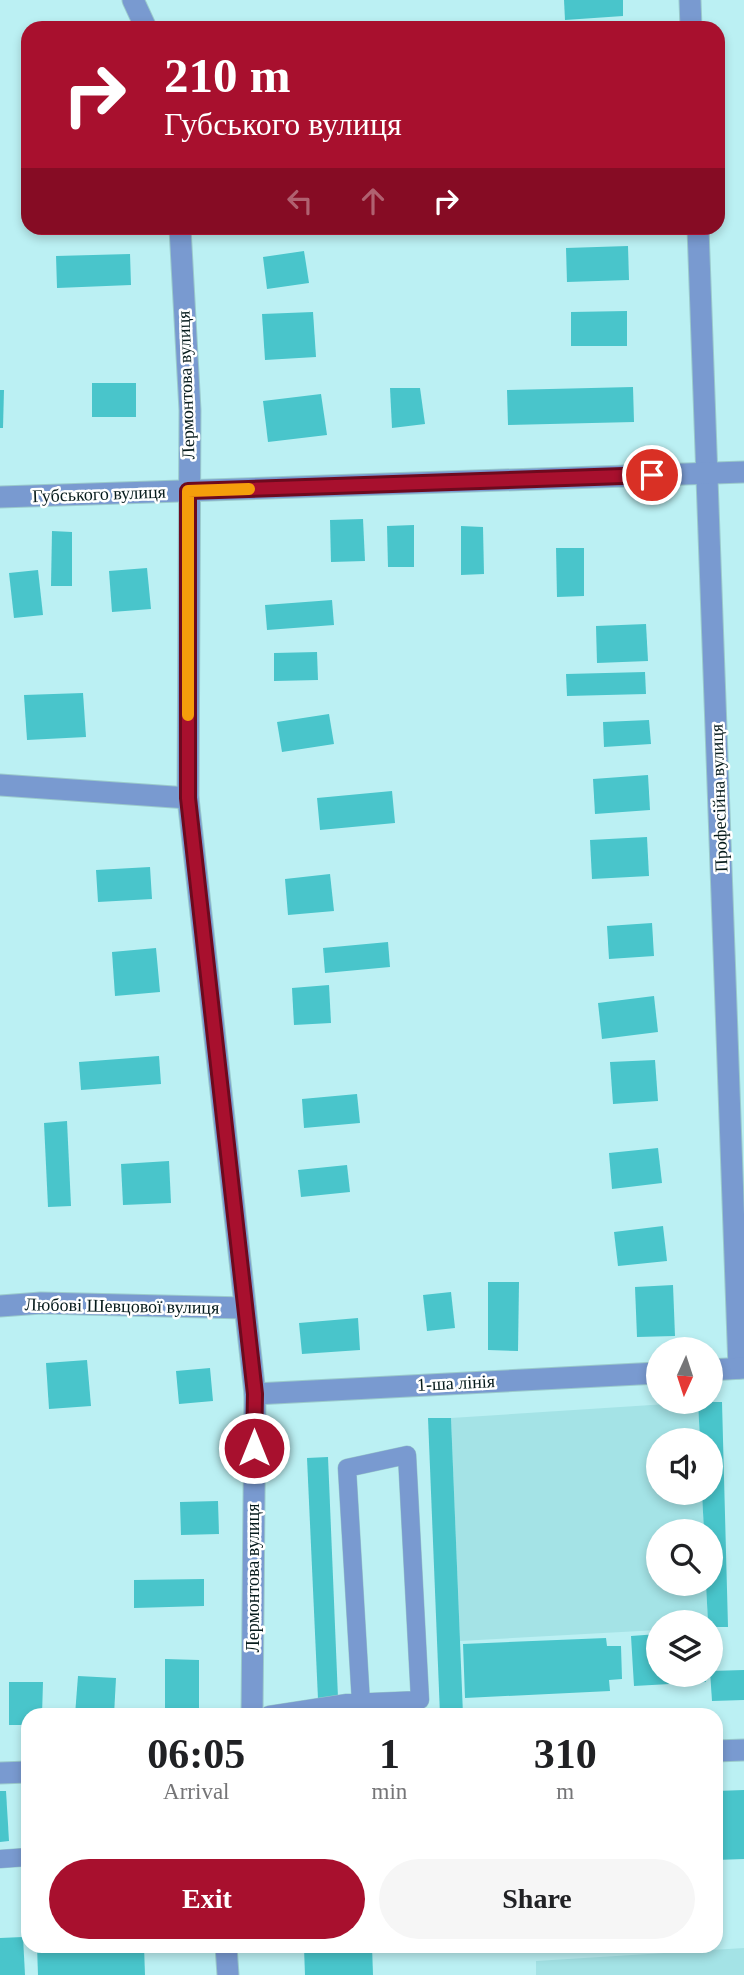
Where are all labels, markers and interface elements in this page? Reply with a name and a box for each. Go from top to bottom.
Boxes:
text: 210 m [164,48,291,103]
icon: right [49,49,140,140]
text: Губського вулиця [164,106,402,142]
icon: left [281,182,319,220]
icon: ahead [354,182,392,220]
icon: right [427,182,465,220]
street label: Лермонтова вулиця [173,310,199,460]
pin [622,445,682,505]
icon: arrive [633,456,671,494]
street label: Губського вулиця [32,482,166,506]
street label: Професійна вулиця [706,723,732,873]
street label: Любові Шевцової вулиця [25,1294,219,1318]
north arrow [646,1337,723,1414]
map controls [646,1337,723,1687]
street label: 1-ша лінія [416,1371,496,1395]
position arrow [217,1411,291,1485]
button: sound [646,1428,723,1505]
street label: Лермонтова вулиця [243,1504,263,1652]
button: search [646,1519,723,1596]
button: layers [646,1610,723,1687]
text: 06:05 [147,1731,245,1777]
text: 1 [379,1731,400,1777]
text: 310 [534,1731,597,1777]
text: Arrival [163,1779,230,1804]
text: min [372,1779,407,1804]
text: m [556,1779,574,1804]
button: Exit [49,1859,365,1939]
button: Share [379,1859,695,1939]

